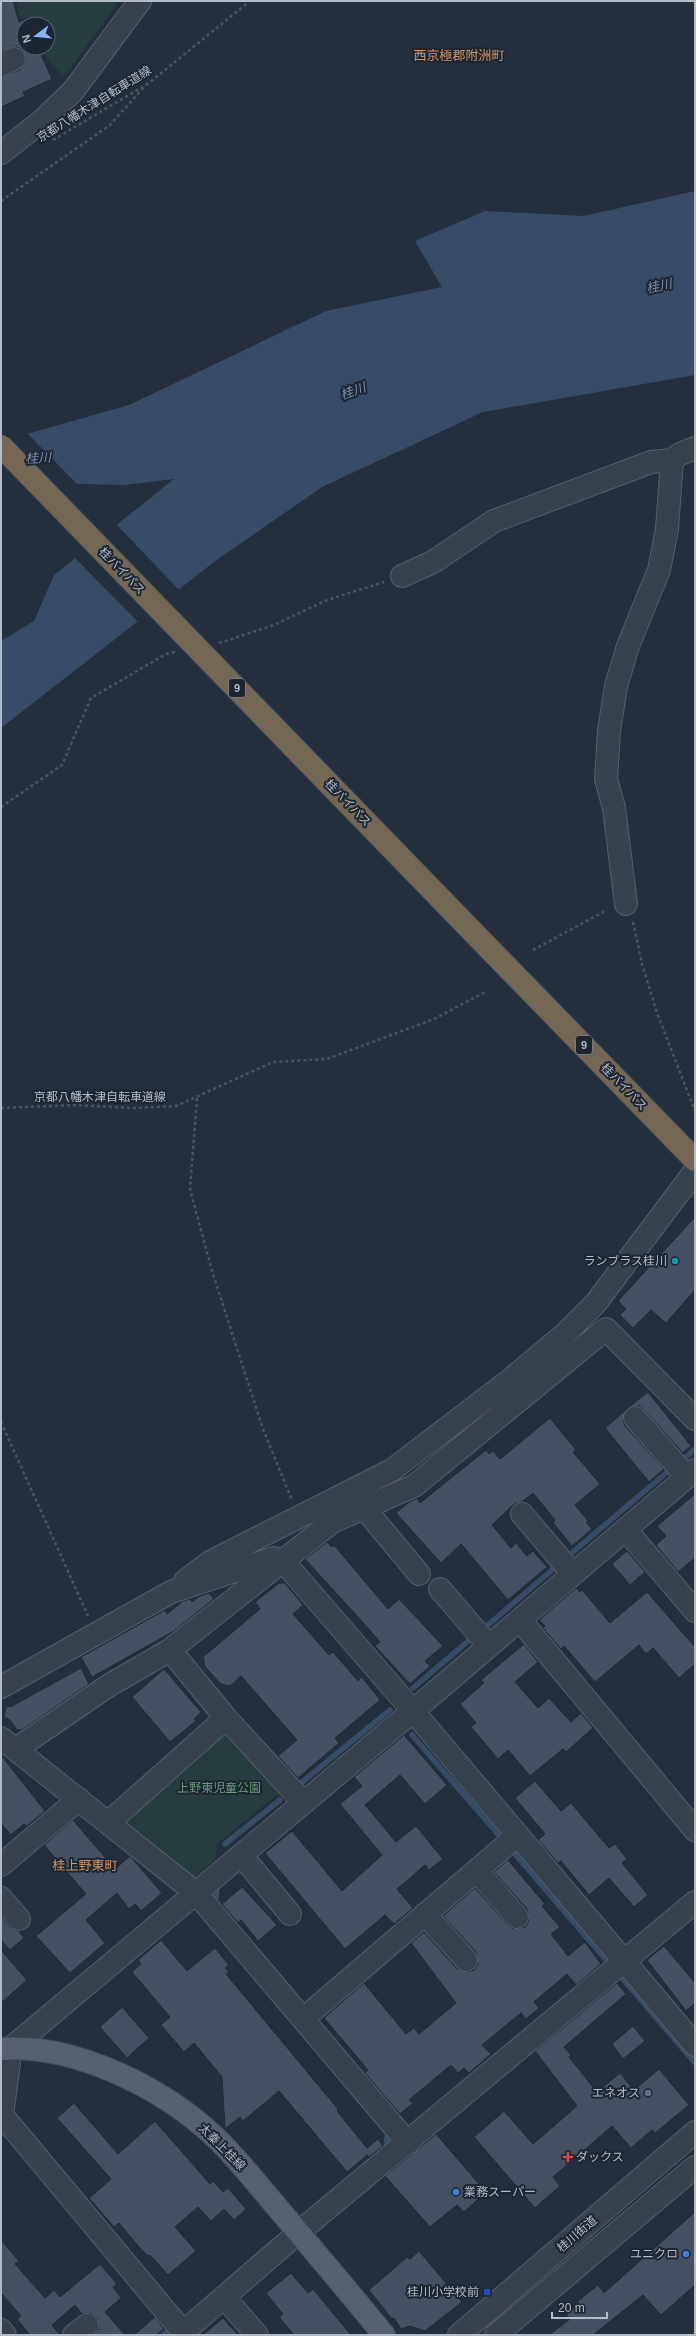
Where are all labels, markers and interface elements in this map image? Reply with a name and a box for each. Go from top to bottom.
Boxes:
north arrow [16,16,56,56]
text: N [20,33,33,44]
district label: 西京極郡附洲町 [413,48,505,63]
street label: 京都八幡木津自転車道線 [34,63,154,145]
water label: 桂川 [645,275,675,296]
water label: 桂川 [338,379,370,402]
water label: 桂川 [25,450,53,466]
street label: 桂バイパス [96,545,148,597]
road number: 9 [229,679,245,697]
street label: 桂バイパス [322,777,374,829]
road number: 9 [576,1036,592,1054]
street label: 桂バイパス [598,1061,650,1113]
street label: 京都八幡木津自転車道線 [34,1090,166,1104]
place label: ランブラス桂川 [584,1254,667,1268]
marker: ランブラス桂川 [670,1256,680,1266]
park label: 上野東児童公園 [177,1781,261,1795]
district label: 桂上野東町 [52,1858,118,1873]
place label: エネオス [592,2086,640,2100]
marker: エネオス [643,2088,653,2098]
street label: 太秦上桂線 [196,2121,248,2173]
place label: ダックス [576,2150,624,2164]
marker: ダックス [563,2152,573,2162]
place label: 業務スーパー [464,2185,536,2199]
marker: 業務スーパー [451,2187,461,2197]
street label: 桂川街道 [554,2213,600,2255]
place label: ユニクロ [630,2247,678,2261]
marker: ユニクロ [681,2249,691,2259]
place label: 桂川小学校前 [407,2285,479,2299]
marker: 桂川小学校前 [482,2287,492,2297]
scale bar [552,2294,607,2320]
text: 20 m [558,2301,585,2315]

